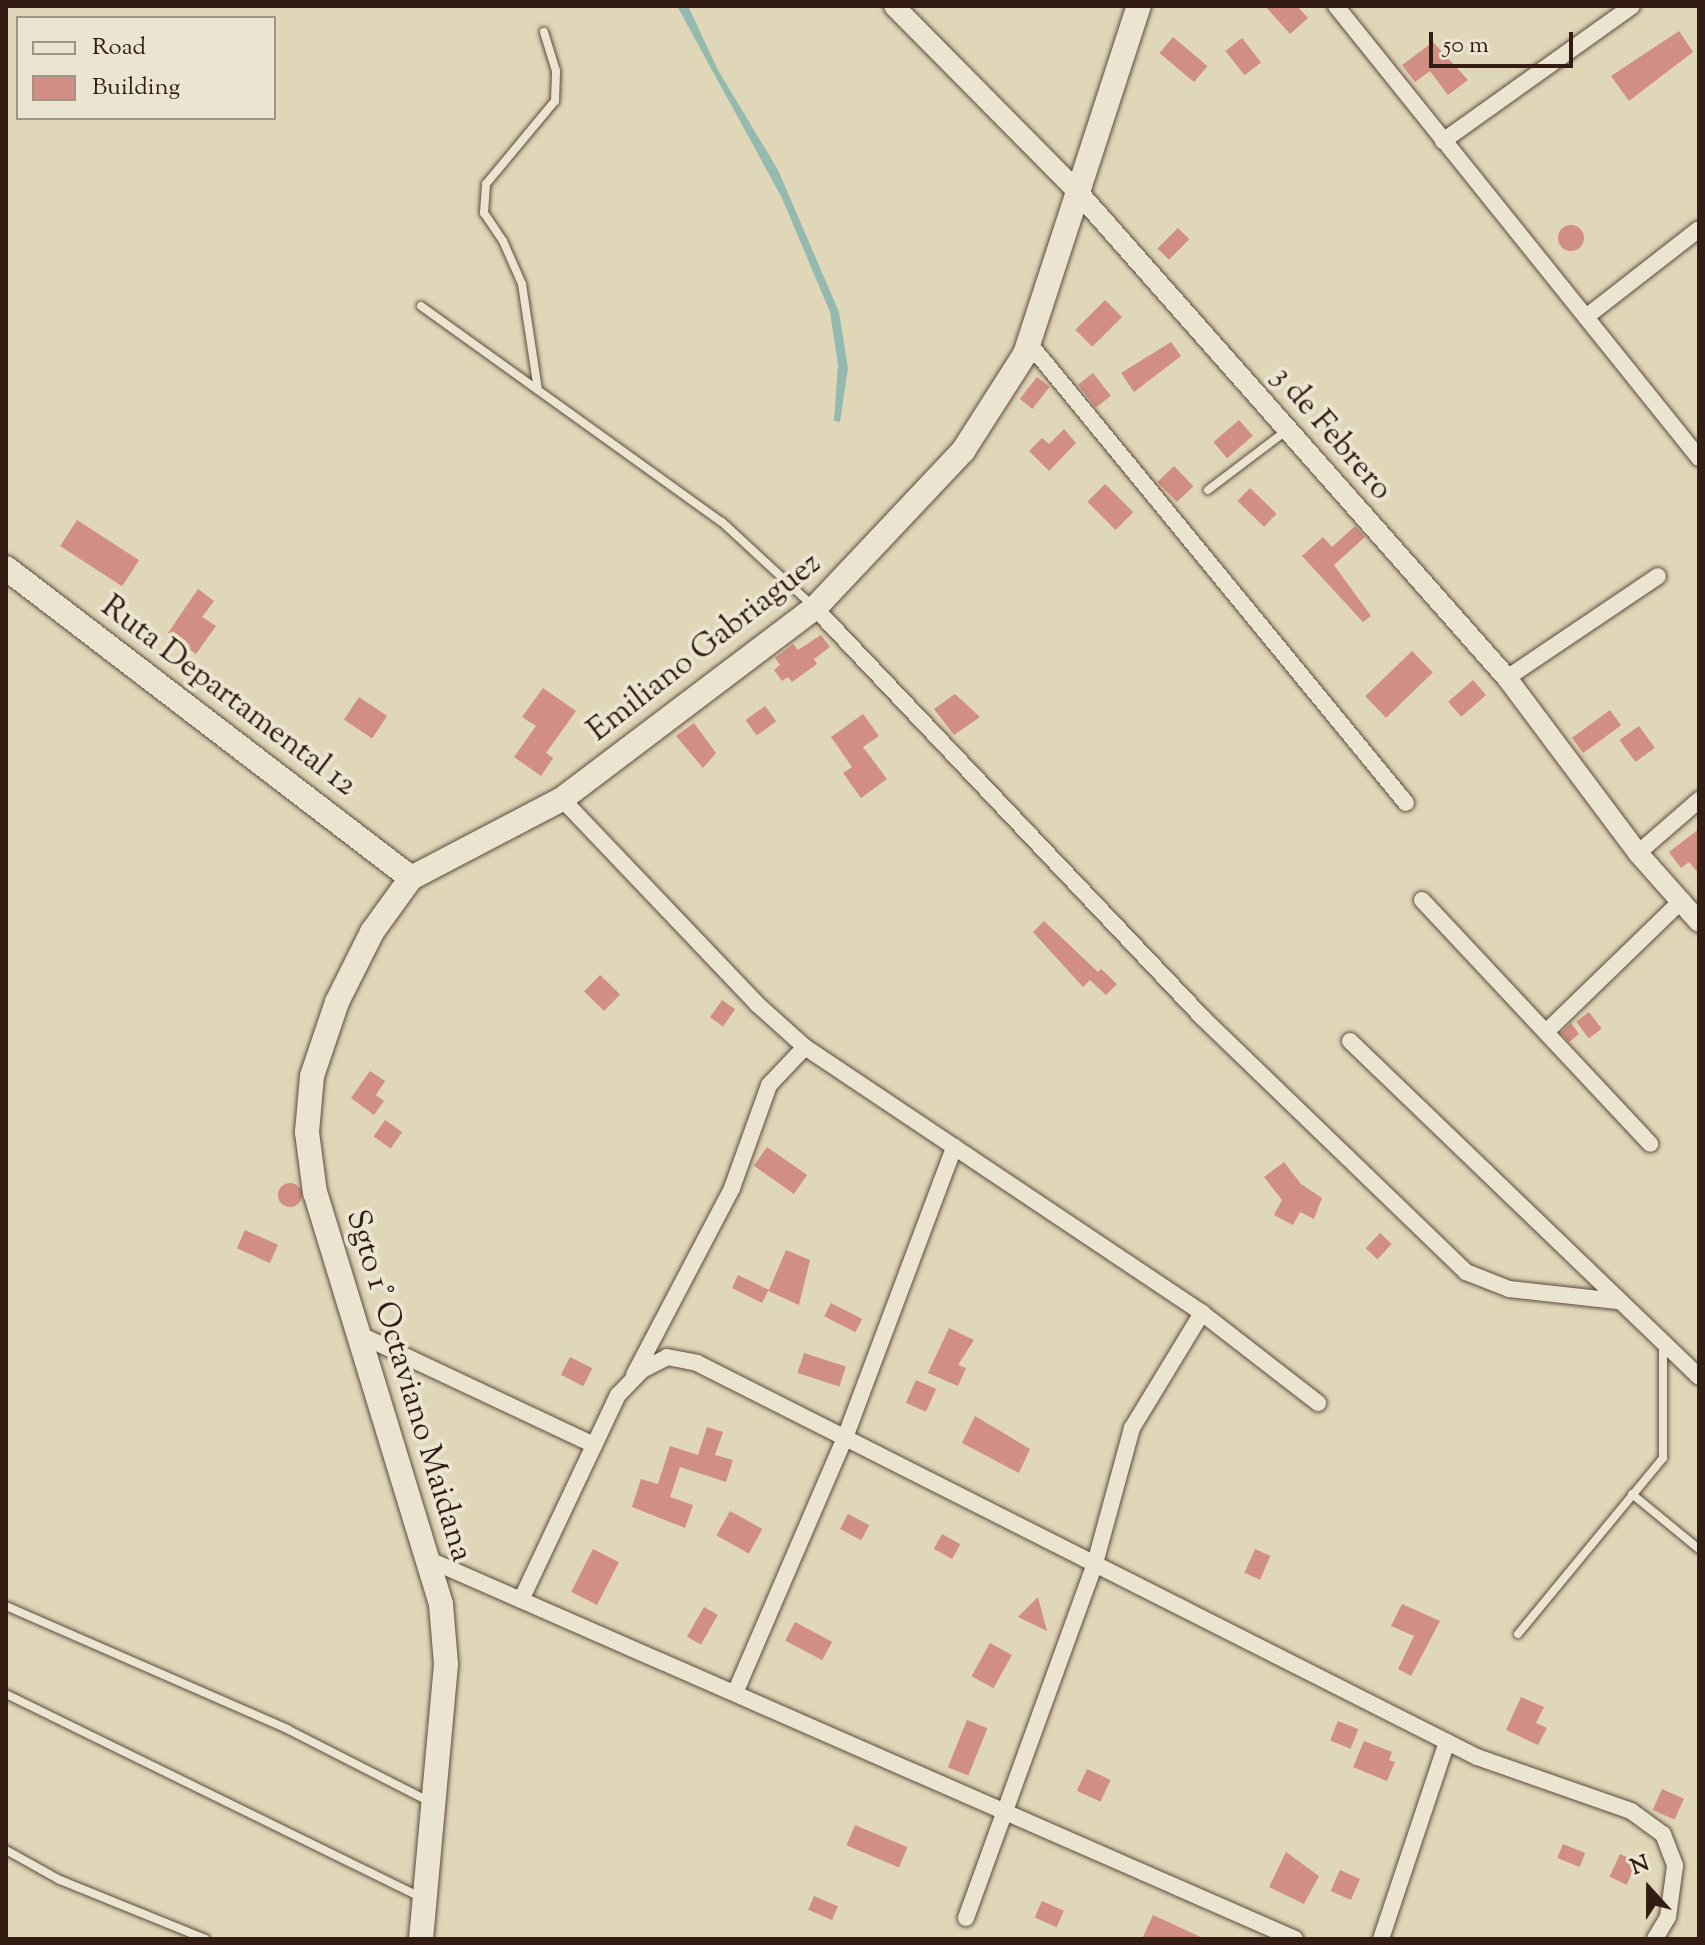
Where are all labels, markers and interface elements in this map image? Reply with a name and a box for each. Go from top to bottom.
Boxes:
legend [16,16,276,120]
scale bar [1433,16,1577,66]
text: 50 m [1443,29,1489,63]
text: Road [92,31,146,65]
text: Building [92,71,180,105]
street label: 3 de Febrero [1262,359,1400,509]
street label: Emiliano Gabriaguez [581,545,829,751]
street label: Ruta Departamental 12 [93,588,363,806]
street label: Sgto 1° Octaviano Maidana [336,1205,480,1567]
north arrow [1609,1849,1689,1929]
text: N [1626,1849,1654,1885]

